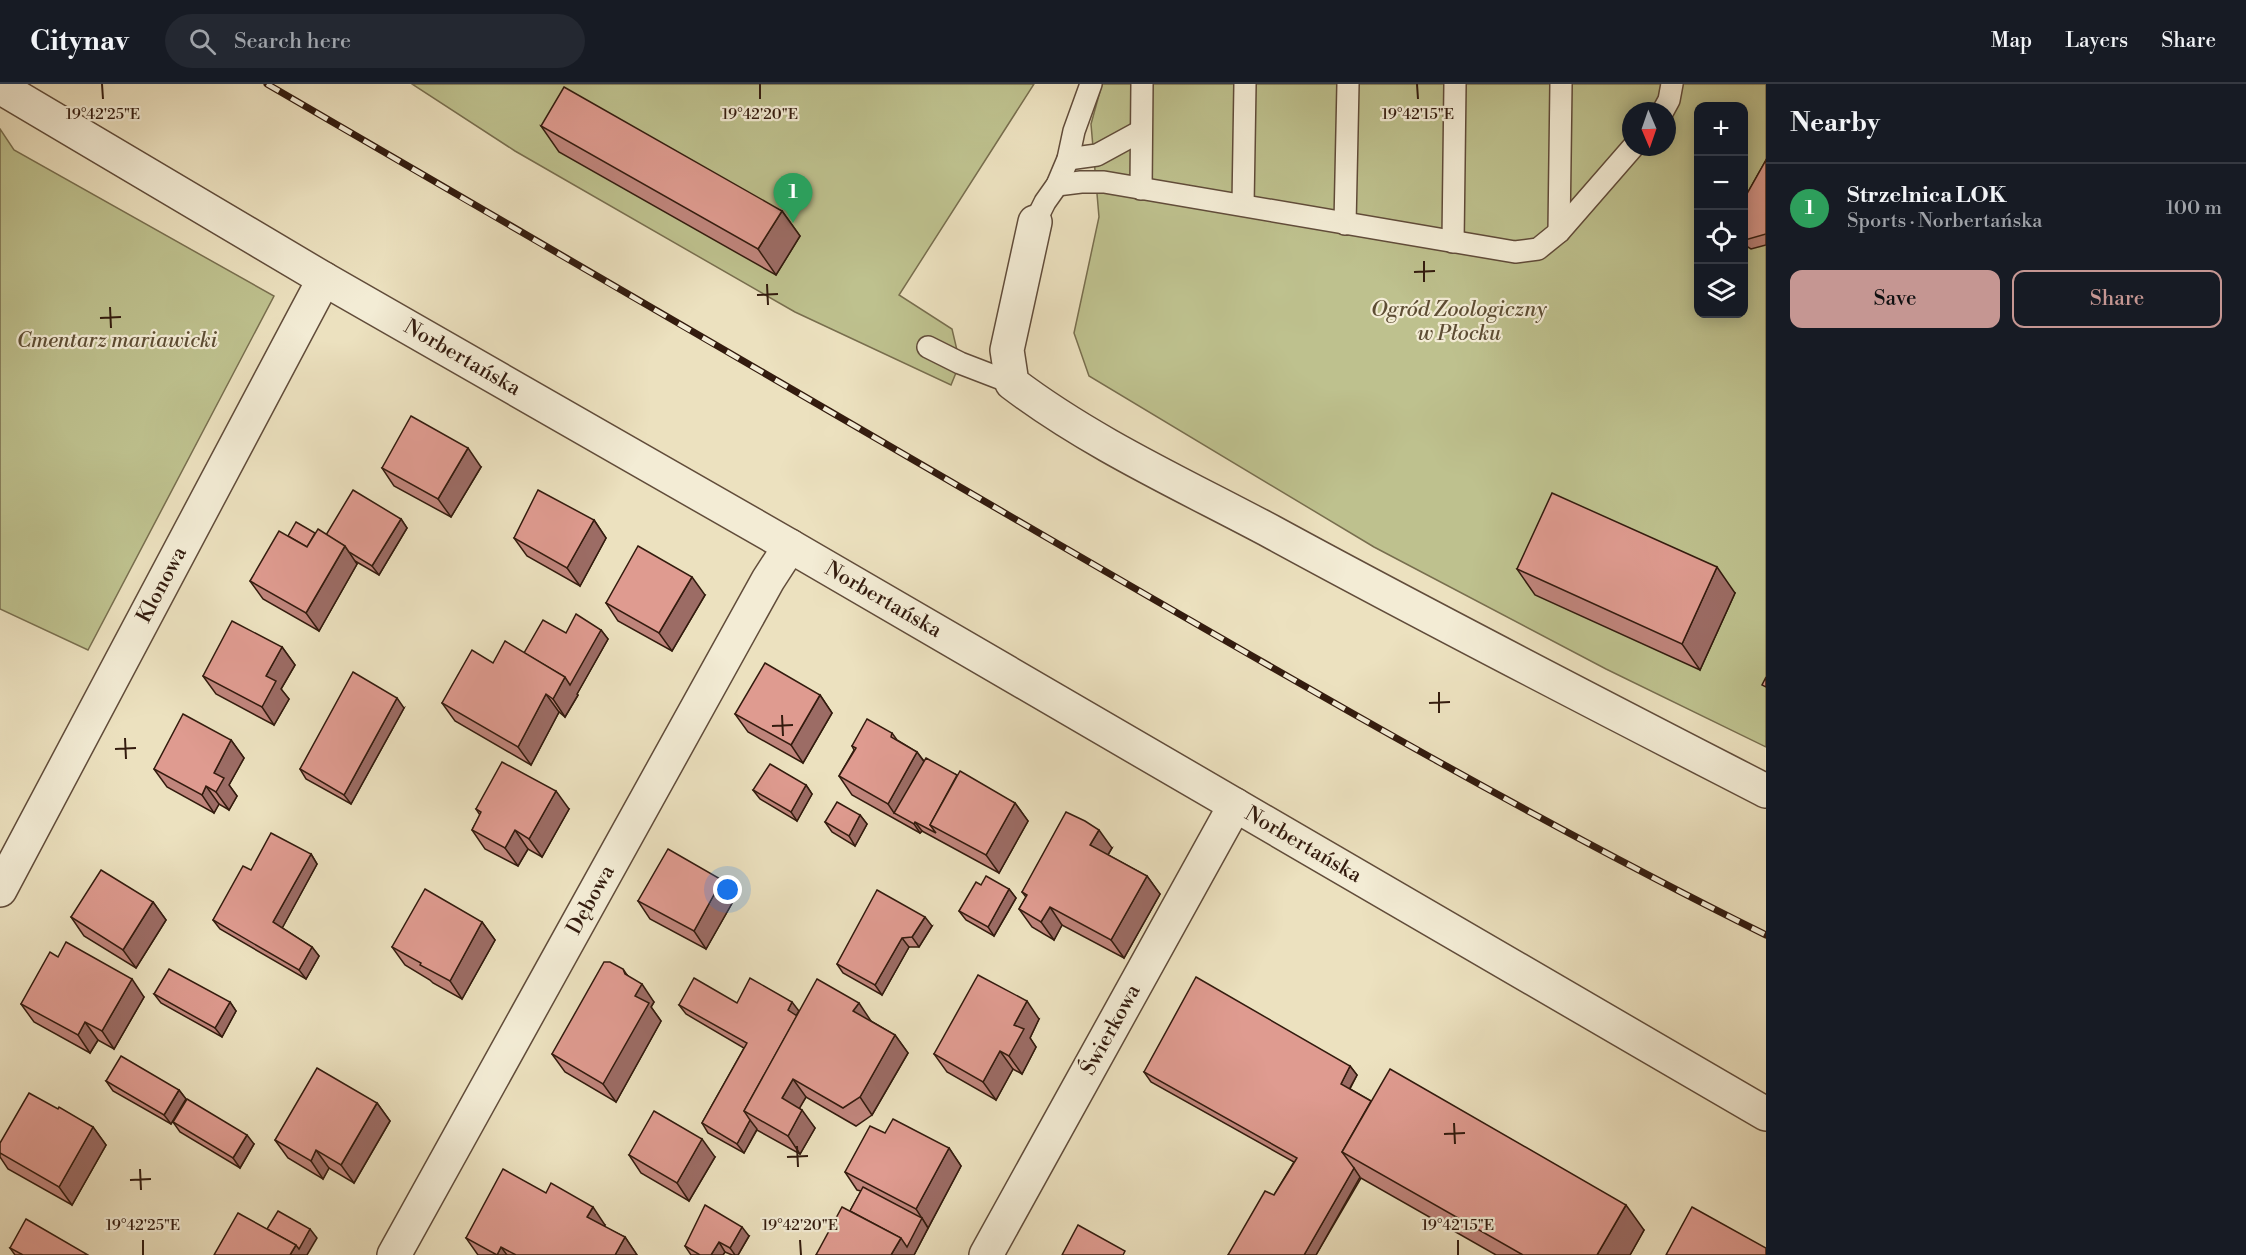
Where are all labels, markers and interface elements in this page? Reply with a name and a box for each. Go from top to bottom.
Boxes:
search box [165,14,585,68]
text: Citynav [30,24,129,59]
icon: search [186,25,219,58]
text: Search here [234,28,351,55]
text: Map [1991,28,2032,54]
text: Layers [2065,28,2128,54]
text: Share [2161,28,2216,54]
north arrow [1622,102,1676,156]
map controls [1694,102,1748,318]
button: + [1694,102,1748,156]
text: 19°42'25"E [66,105,140,124]
text: 19°42'20"E [722,105,798,124]
text: 19°42'15"E [1382,105,1454,124]
text: Nearby [1790,107,1880,139]
button: − [1694,156,1748,210]
pin: 1 [774,174,812,223]
text: Strzelnica LOK [1847,182,2007,209]
text: 1 [1805,196,1814,221]
text: 100 m [2166,196,2222,221]
text: Sports · Norbertańska [1847,209,2042,234]
button: locate [1694,210,1748,264]
button: layers [1694,264,1748,318]
button: Save [1790,270,2000,328]
button: Share [2012,270,2222,328]
park label: Ogród Zoologiczny w Płocku [1371,297,1548,347]
street label: Norbertańska [399,314,525,402]
park label: Cmentarz mariawicki [17,328,218,354]
street label: Klonowa [131,542,193,628]
street label: Norbertańska [820,556,946,644]
street label: Norbertańska [1240,801,1366,889]
street label: Dębowa [561,860,621,939]
your location [713,875,742,904]
street label: Świerkowa [1073,978,1147,1080]
text: 19°42'25"E [106,1216,180,1235]
text: 19°42'20"E [762,1216,838,1235]
text: 19°42'15"E [1422,1216,1494,1235]

